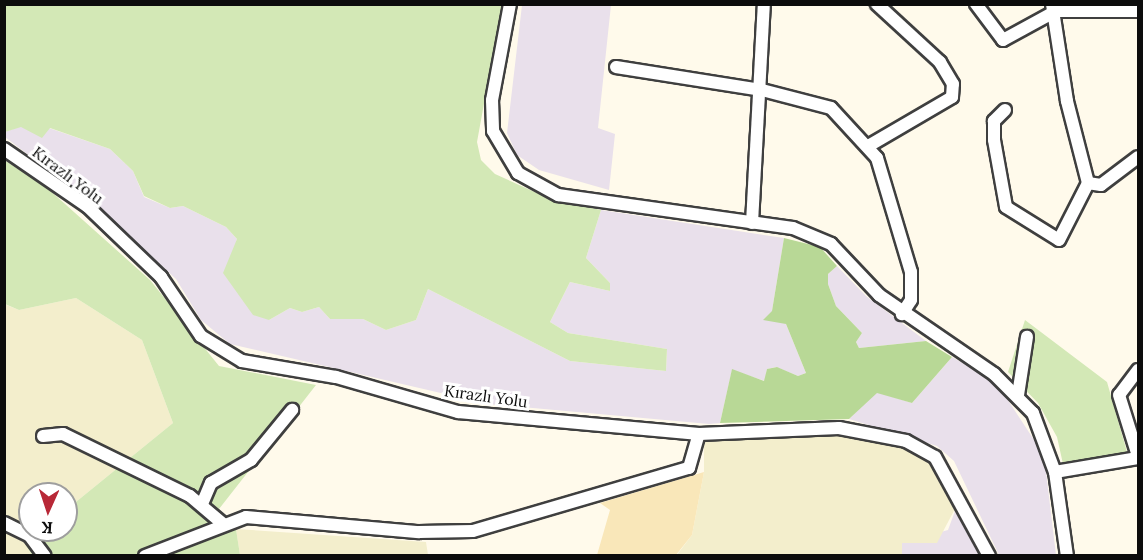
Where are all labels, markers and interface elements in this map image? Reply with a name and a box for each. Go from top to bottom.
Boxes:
street label: Kırazlı Yolu [29,142,107,208]
street label: Kırazlı Yolu [443,381,529,411]
north arrow [18,482,78,542]
text: K [41,518,53,538]

